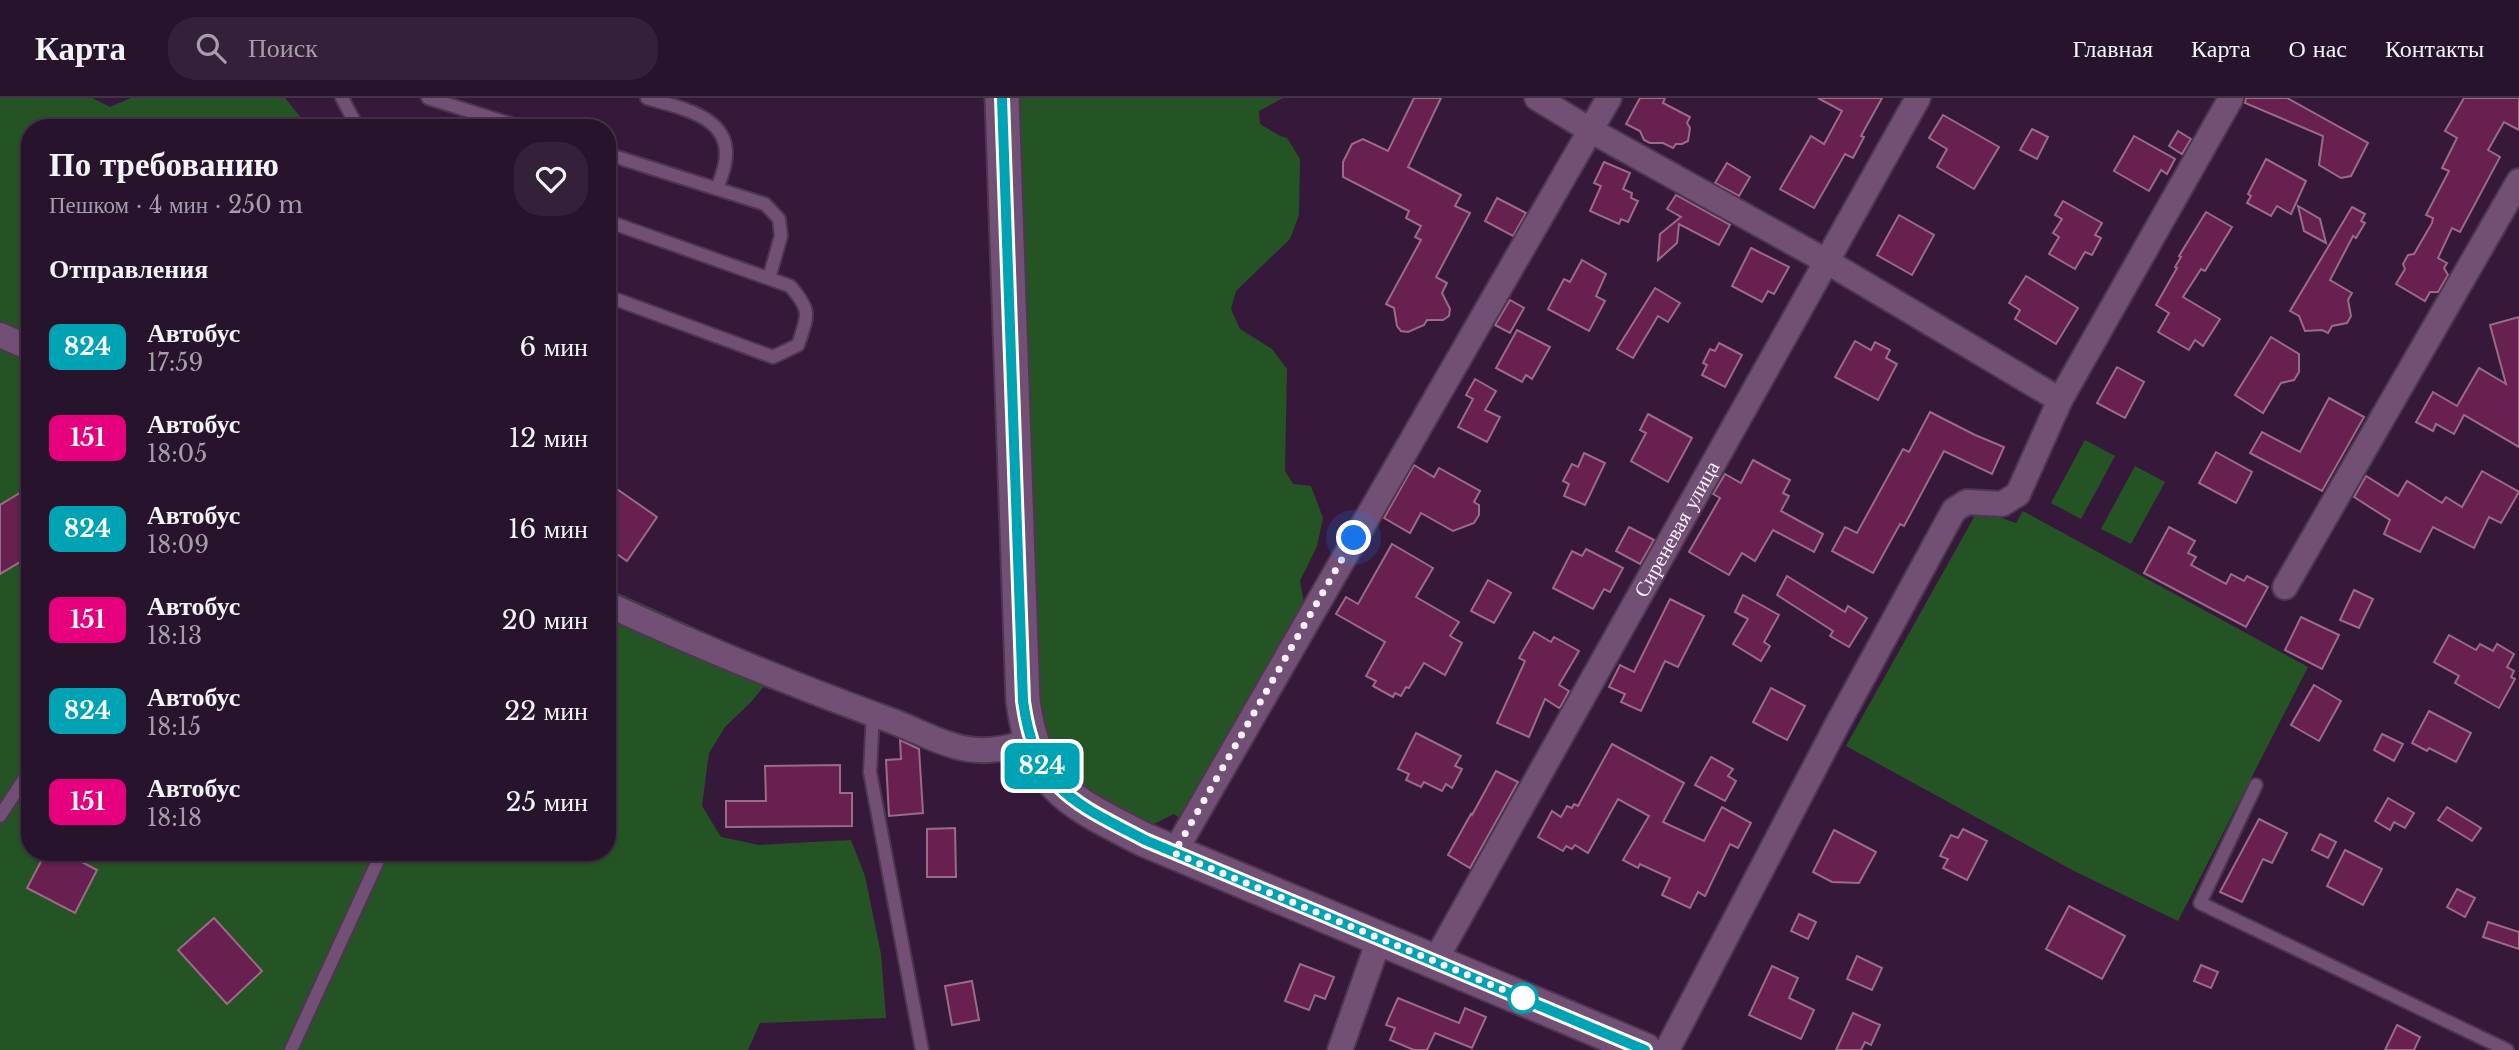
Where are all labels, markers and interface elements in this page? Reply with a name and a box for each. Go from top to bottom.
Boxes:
search box [168,17,658,80]
text: Карта [35,28,126,69]
icon: search [192,29,230,67]
text: Поиск [248,32,318,64]
text: Главная [2073,34,2153,63]
text: Карта [2191,34,2251,63]
text: О нас [2289,34,2347,63]
text: Контакты [2385,34,2484,63]
button: heart [514,142,588,216]
text: По требованию [49,144,279,185]
text: Пешком · 4 мин · 250 m [49,191,303,219]
text: Отправления [49,253,208,285]
text: Автобус [147,317,240,349]
text: 6 мин [520,331,588,363]
text: 824 [64,332,111,361]
text: 17:59 [147,349,203,377]
text: Автобус [147,408,240,440]
text: 12 мин [509,422,588,454]
text: 151 [70,423,105,452]
text: 18:05 [147,440,207,468]
street label: Сиреневая улица [1628,456,1726,602]
text: Автобус [147,499,240,531]
text: 16 мин [508,513,588,545]
text: 824 [64,514,111,543]
your location [1336,520,1371,555]
text: 18:09 [147,531,209,559]
text: Автобус [147,590,240,622]
text: 20 мин [502,604,588,636]
text: 151 [70,605,105,634]
text: 18:13 [147,622,202,650]
text: Автобус [147,681,240,713]
text: 22 мин [504,695,588,727]
text: 824 [64,696,111,725]
text: 18:15 [147,713,201,741]
line badge: 824 [1002,743,1082,789]
text: 824 [1019,751,1065,780]
text: Автобус [147,772,240,804]
text: 25 мин [505,786,588,818]
text: 151 [70,787,105,816]
text: 18:18 [147,804,202,832]
unlabelled marker [1508,983,1538,1013]

